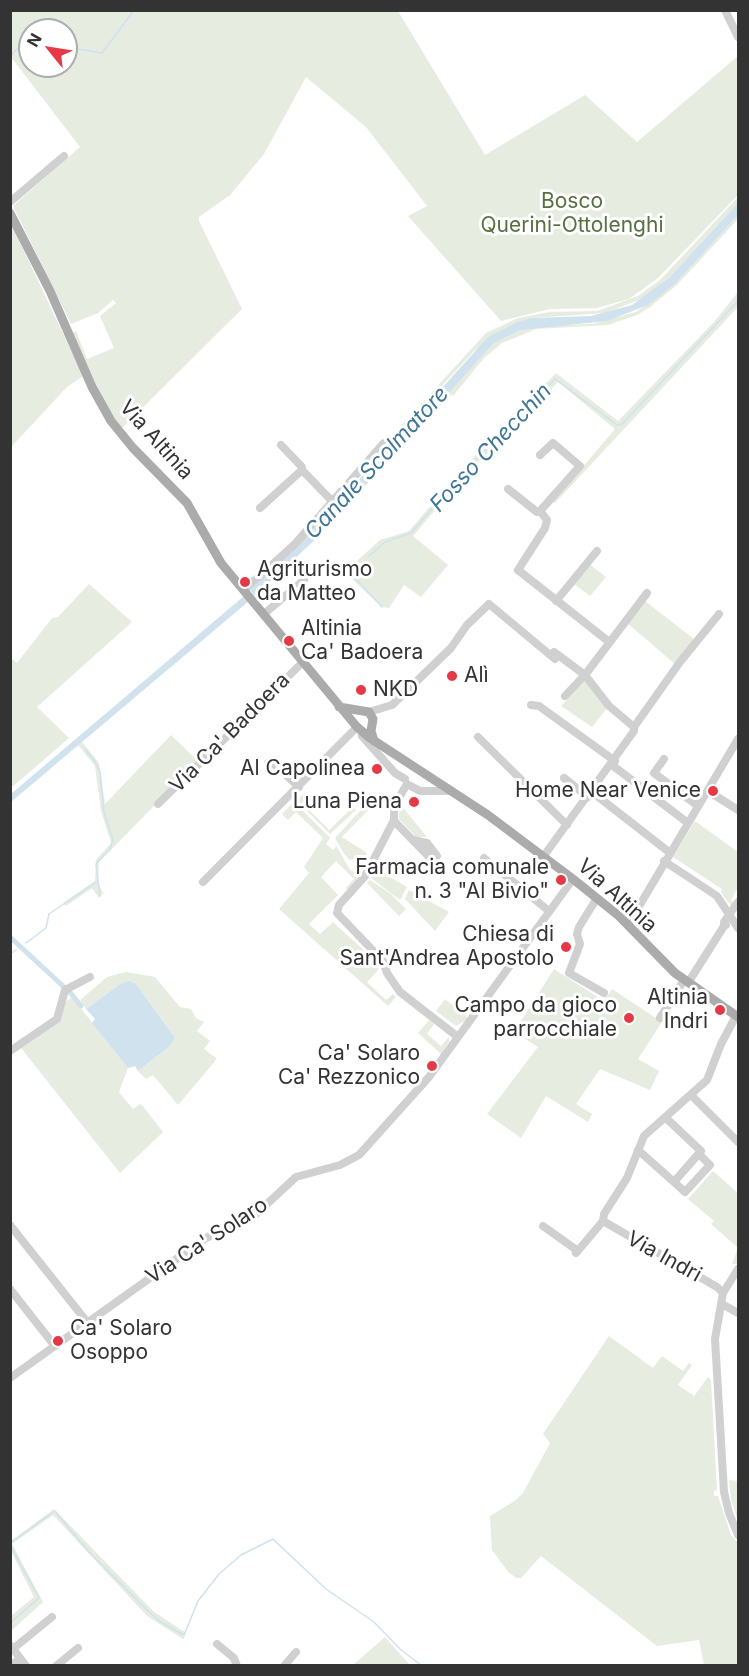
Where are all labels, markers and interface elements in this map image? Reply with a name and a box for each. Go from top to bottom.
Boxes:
north arrow [18,18,78,78]
text: N [22,30,46,50]
park label: Bosco Querini-Ottolenghi [481,189,663,239]
water label: Fosso Checchin [425,378,557,518]
water label: Canale Scolmatore [299,381,455,545]
street label: Via Altinia [114,395,198,485]
place label: Agriturismo da Matteo [257,557,372,607]
marker: Agriturismo da Matteo [238,575,252,589]
place label: Altinia Ca' Badoera [301,616,423,666]
marker: Altinia Ca' Badoera [282,634,296,648]
place label: Alì [464,663,489,689]
street label: Via Ca' Badoera [165,668,295,798]
marker: Alì [445,669,459,683]
place label: NKD [373,677,418,703]
marker: NKD [354,683,368,697]
place label: Al Capolinea [240,756,365,782]
marker: Al Capolinea [370,762,384,776]
place label: Home Near Venice [515,778,701,804]
marker: Home Near Venice [706,784,720,798]
place label: Luna Piena [293,789,402,815]
marker: Luna Piena [407,795,421,809]
street label: Via Altinia [572,854,662,938]
place label: Farmacia comunale n. 3 "Al Bivio" [355,855,549,905]
marker: Farmacia comunale n. 3 "Al Bivio" [554,873,568,887]
place label: Chiesa di Sant'Andrea Apostolo [339,922,554,972]
marker: Chiesa di Sant'Andrea Apostolo [559,940,573,954]
place label: Altinia Indri [647,985,708,1035]
place label: Campo da gioco parrocchiale [454,993,617,1043]
marker: Altinia Indri [713,1003,727,1017]
marker: Campo da gioco parrocchiale [622,1011,636,1025]
place label: Ca' Solaro Ca' Rezzonico [278,1041,420,1091]
marker: Ca' Solaro Ca' Rezzonico [425,1059,439,1073]
street label: Via Ca' Solaro [142,1192,272,1290]
street label: Via Indri [622,1226,706,1288]
place label: Ca' Solaro Osoppo [70,1316,172,1366]
marker: Ca' Solaro Osoppo [51,1334,65,1348]

